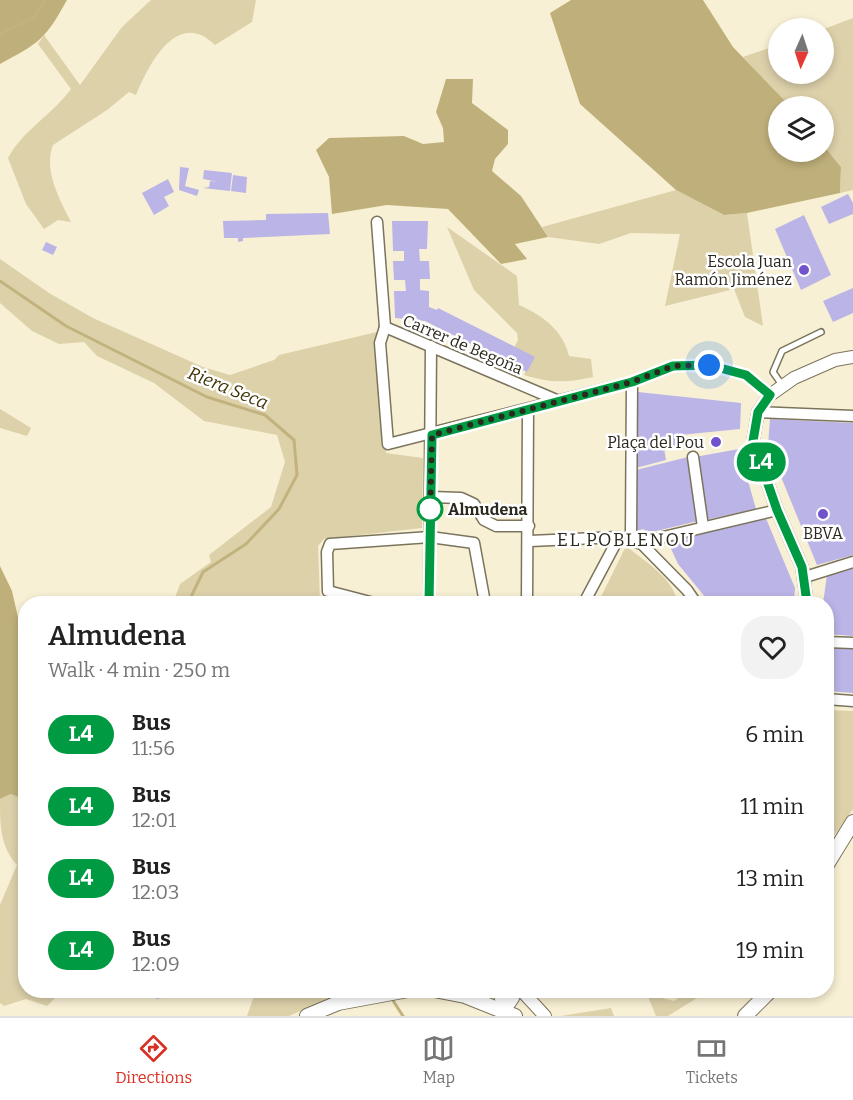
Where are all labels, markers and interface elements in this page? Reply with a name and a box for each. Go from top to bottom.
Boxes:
north arrow [768,18,834,84]
map controls [768,18,834,162]
button: layers [768,96,834,162]
place label: Escola Juan Ramón Jiménez [675,252,792,289]
marker: Escola Juan Ramón Jiménez [797,263,811,277]
street label: Carrer de Begoña [400,311,526,378]
your location [694,350,724,380]
water label: Riera Seca [185,362,271,414]
place label: Plaça del Pou [607,433,704,452]
marker: Plaça del Pou [709,435,723,449]
line badge: L4 [734,442,788,482]
text: L4 [749,449,773,475]
marker: Almudena [417,496,443,522]
place label: Almudena [448,500,527,519]
marker: BBVA [816,507,830,521]
place label: BBVA [803,524,844,543]
district label: EL POBLENOU [557,529,695,551]
button: heart [741,616,804,679]
text: Almudena [48,619,186,652]
text: Walk · 4 min · 250 m [48,658,230,682]
text: Bus [132,709,171,736]
text: L4 [69,721,93,747]
text: 6 min [745,721,804,748]
text: 11:56 [132,736,175,760]
text: Bus [132,781,171,808]
text: L4 [69,793,93,819]
text: 11 min [740,793,804,820]
text: 12:01 [132,808,176,832]
text: Bus [132,853,171,880]
text: L4 [69,865,93,891]
text: 13 min [737,865,804,892]
text: 12:03 [132,880,179,904]
text: Bus [132,925,171,952]
text: L4 [69,937,93,963]
text: 19 min [736,937,804,964]
text: 12:09 [132,952,180,976]
tab: Directions [115,1032,192,1087]
tab: Map [422,1032,455,1087]
tab: Tickets [686,1032,738,1087]

